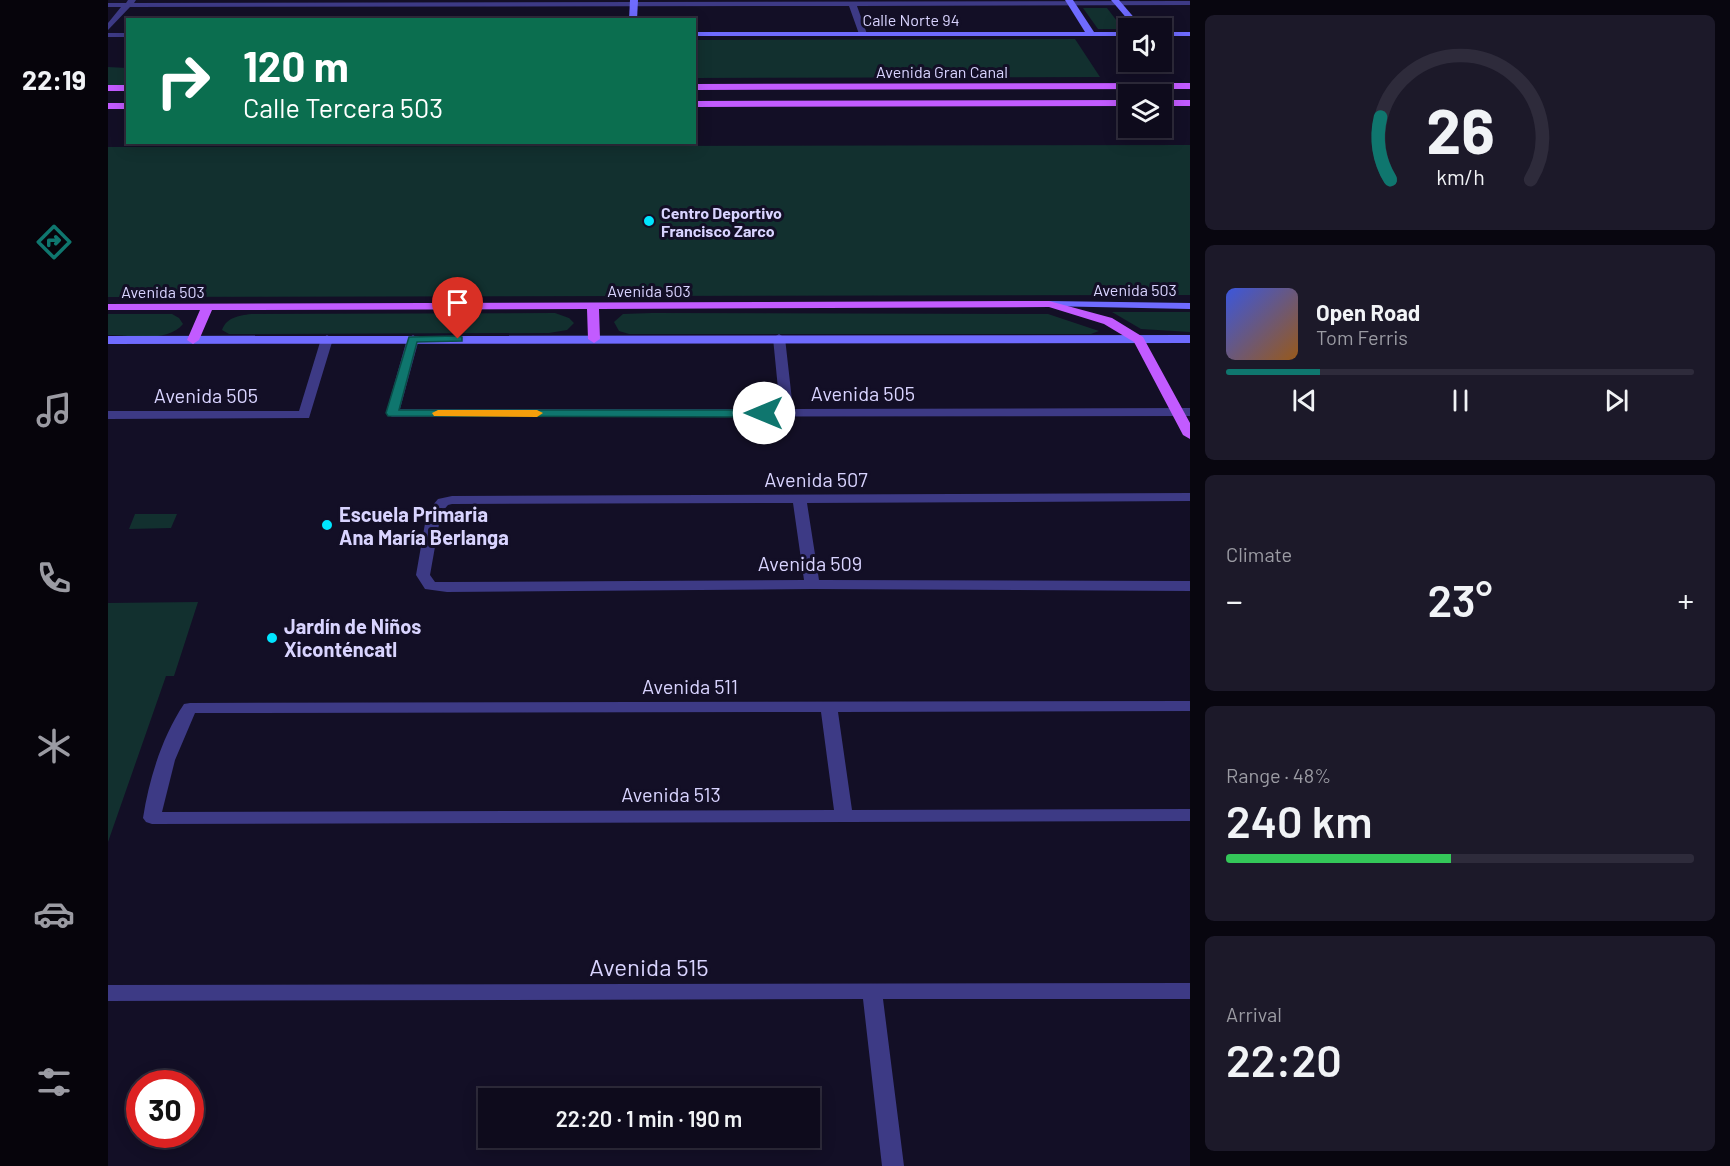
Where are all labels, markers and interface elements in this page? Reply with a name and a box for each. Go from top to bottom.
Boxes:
street label: Calle Norte 94 [863,10,959,29]
map controls [1118,18,1172,138]
button: sound [1118,18,1172,72]
text: 120 m [243,40,349,90]
icon: right [144,42,222,120]
street label: Avenida Gran Canal [876,62,1008,81]
text: 22:19 [22,63,86,95]
button: layers [1118,84,1172,138]
text: Calle Tercera 503 [243,91,443,123]
text: 26 [1426,92,1494,166]
text: km/h [1436,164,1484,189]
place label: Centro Deportivo Francisco Zarco [661,203,782,240]
marker: Centro Deportivo Francisco Zarco [642,214,656,228]
icon: directions [33,221,75,263]
pin [432,277,483,339]
street label: Avenida 503 [1093,280,1177,299]
street label: Avenida 503 [607,281,691,300]
street label: Avenida 503 [121,282,205,301]
icon: arrive [441,286,474,319]
text: Open Road [1316,299,1420,325]
text: Tom Ferris [1316,325,1408,349]
position arrow [732,381,796,445]
street label: Avenida 505 [811,381,915,405]
street label: Avenida 505 [154,383,258,407]
icon: previous [1288,384,1321,417]
icon: pause [1444,384,1477,417]
icon: next [1600,384,1633,417]
icon: music [33,389,75,431]
street label: Avenida 507 [764,467,868,491]
place label: Escuela Primaria Ana María Berlanga [339,502,509,549]
marker: Escuela Primaria Ana María Berlanga [320,518,334,532]
text: Climate [1226,542,1292,566]
street label: Avenida 509 [758,551,862,575]
icon: phone [33,557,75,599]
text: 23° [1427,572,1493,626]
text: − [1226,580,1243,620]
text: + [1678,580,1694,620]
place label: Jardín de Niños Xiconténcatl [284,614,421,661]
marker: Jardín de Niños Xiconténcatl [265,631,279,645]
street label: Avenida 511 [642,674,738,698]
icon: climate [33,725,75,767]
text: Range · 48% [1226,763,1331,787]
street label: Avenida 513 [621,782,721,806]
text: 240 km [1226,793,1372,847]
icon: car [33,893,75,935]
street label: Avenida 515 [589,952,709,981]
text: Arrival [1226,1002,1282,1026]
text: 22:20 [1226,1032,1342,1086]
icon: filters [33,1061,75,1103]
speed limit sign: 30 [126,1070,204,1148]
text: 22:20 · 1 min · 190 m [556,1105,742,1131]

